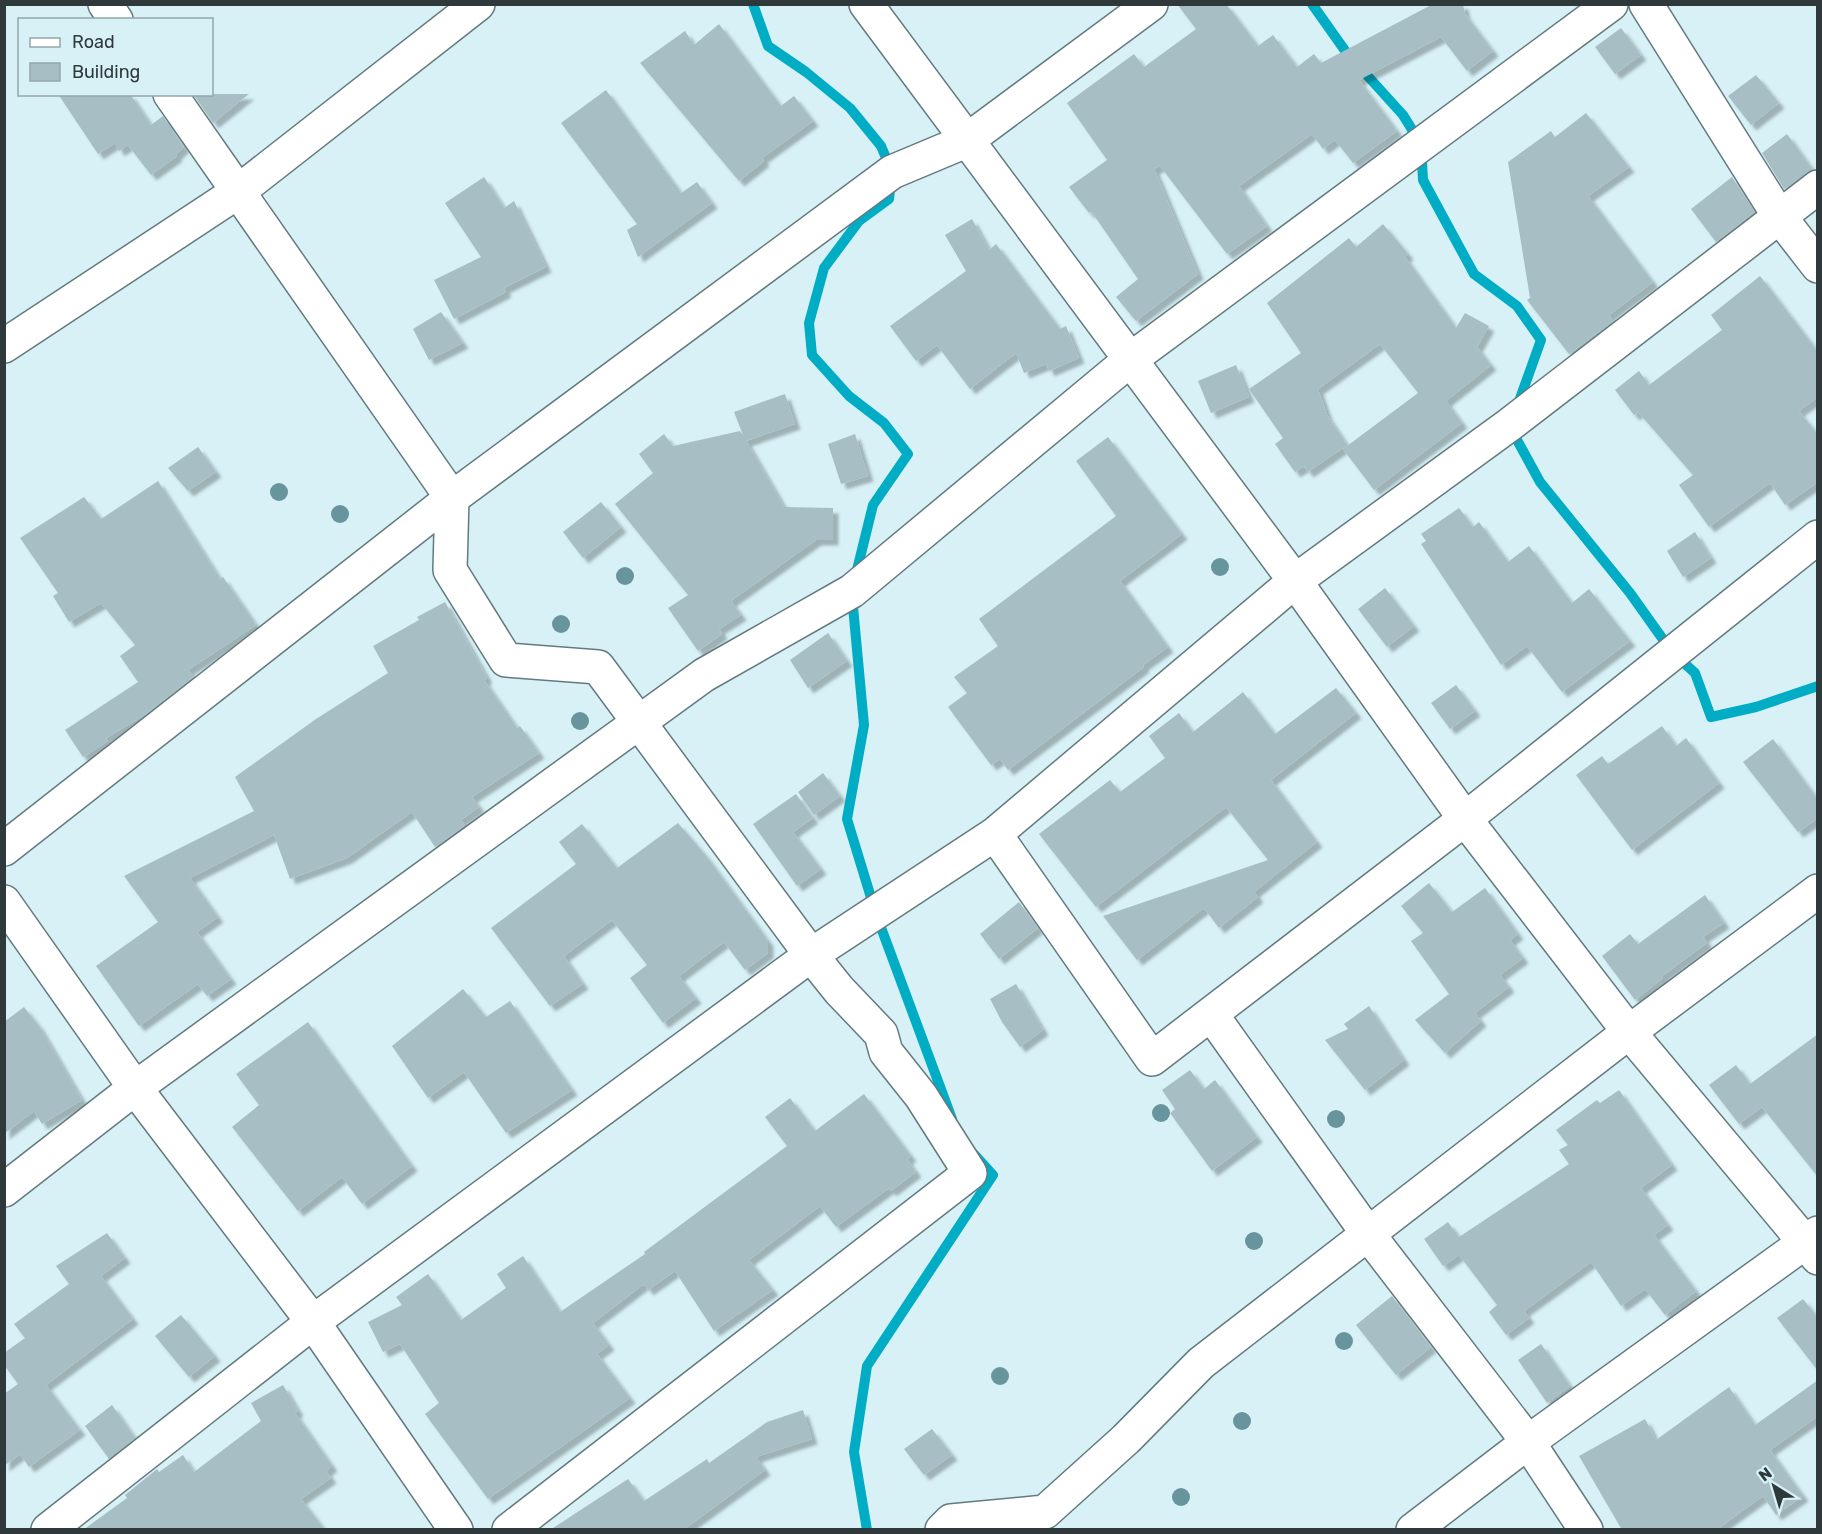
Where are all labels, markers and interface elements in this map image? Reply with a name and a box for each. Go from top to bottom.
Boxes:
legend [18,18,213,96]
text: Road [72,31,115,53]
text: Building [72,61,140,83]
north arrow [1744,1456,1804,1516]
text: N [1755,1463,1776,1485]

